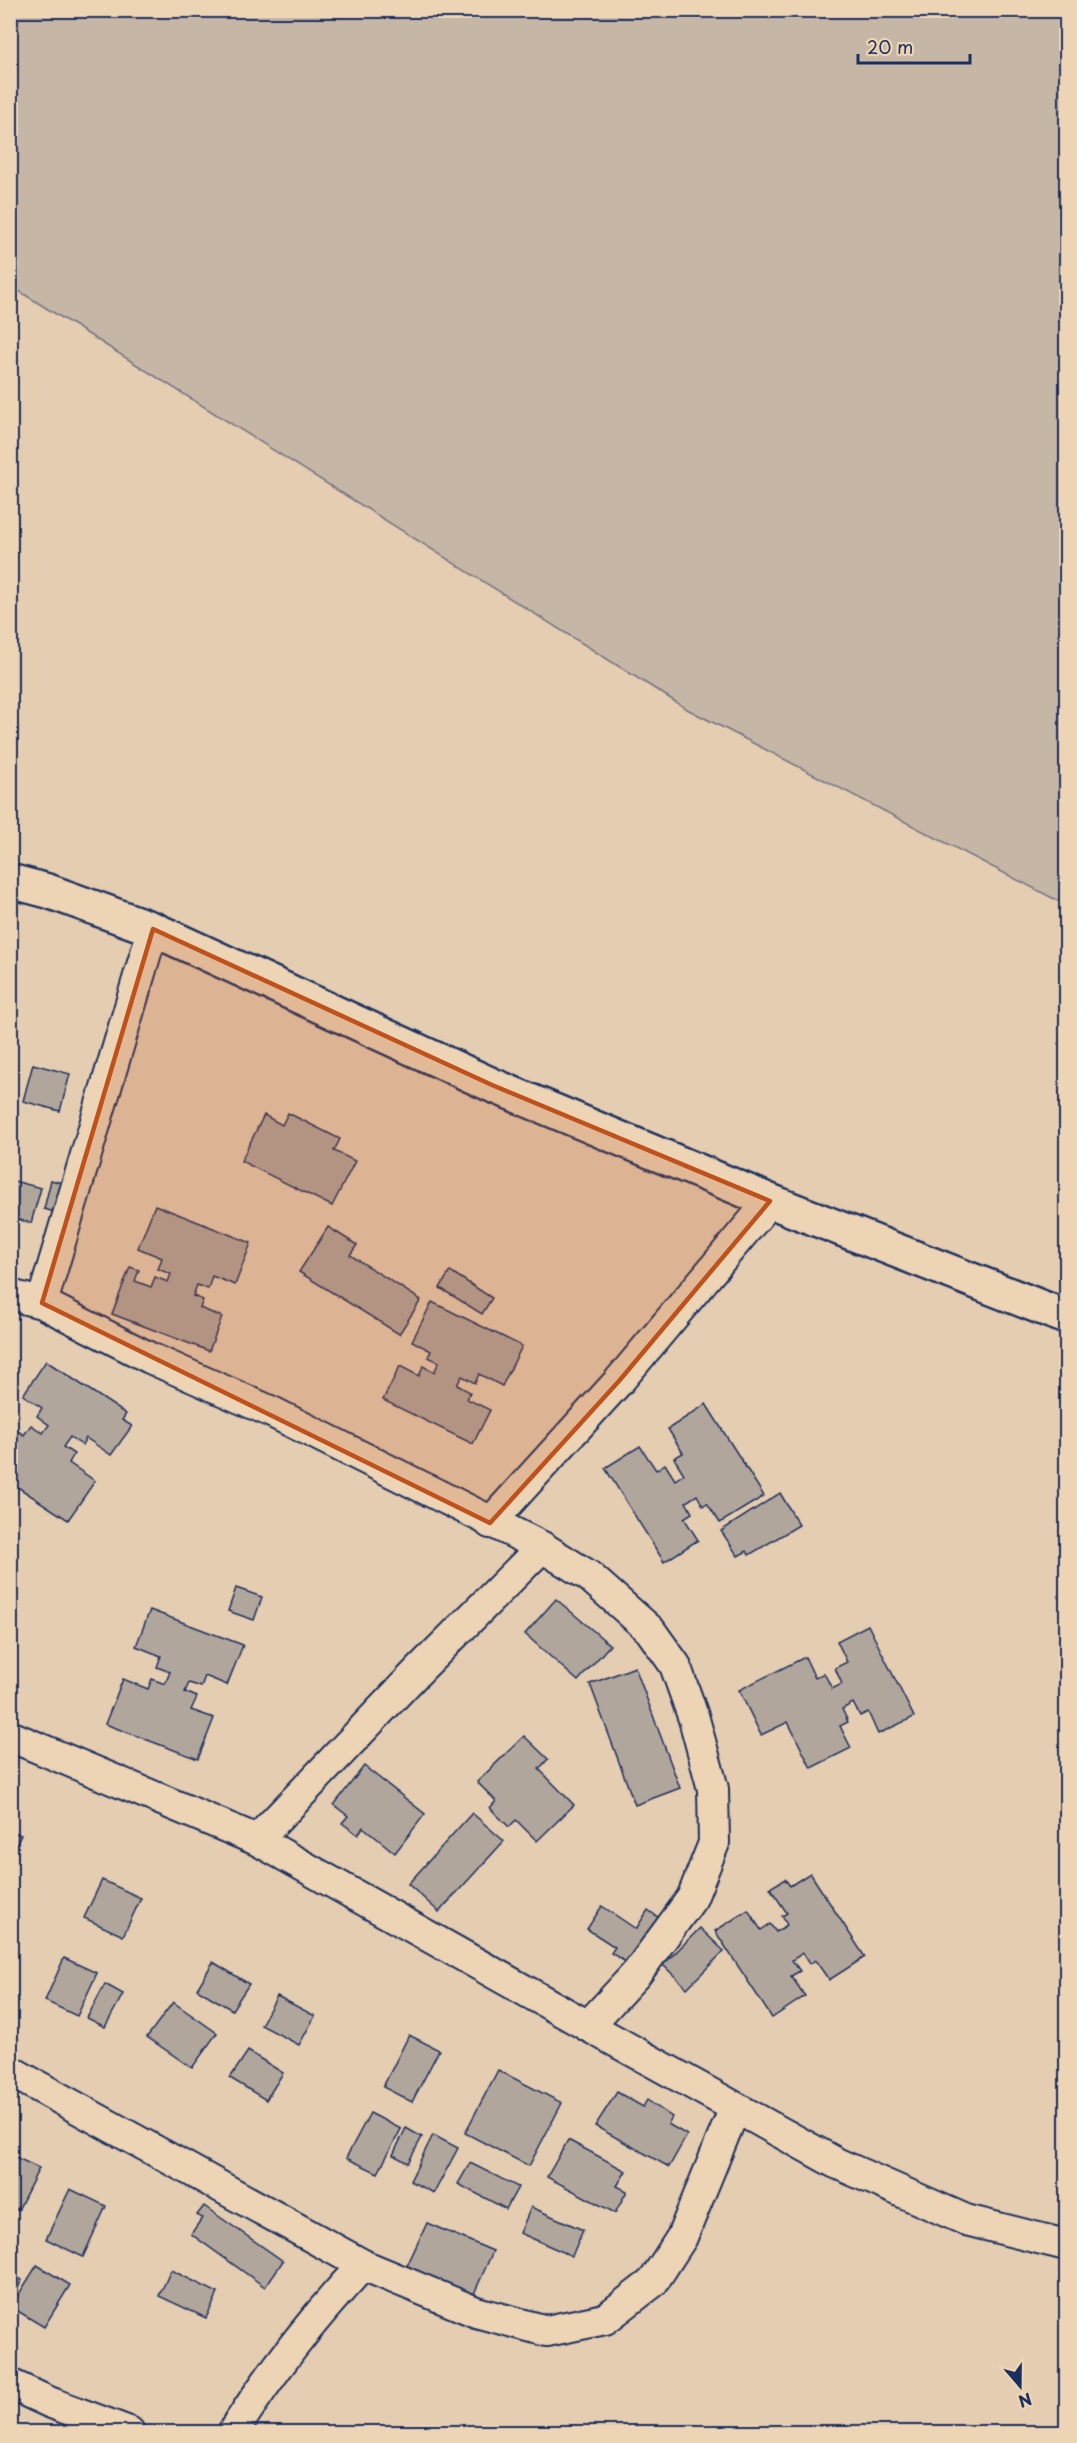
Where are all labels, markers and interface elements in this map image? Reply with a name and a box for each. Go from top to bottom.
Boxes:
scale bar [858,27,970,65]
text: 20 m [867,33,913,60]
north arrow [990,2356,1050,2416]
text: N [1015,2388,1036,2414]

